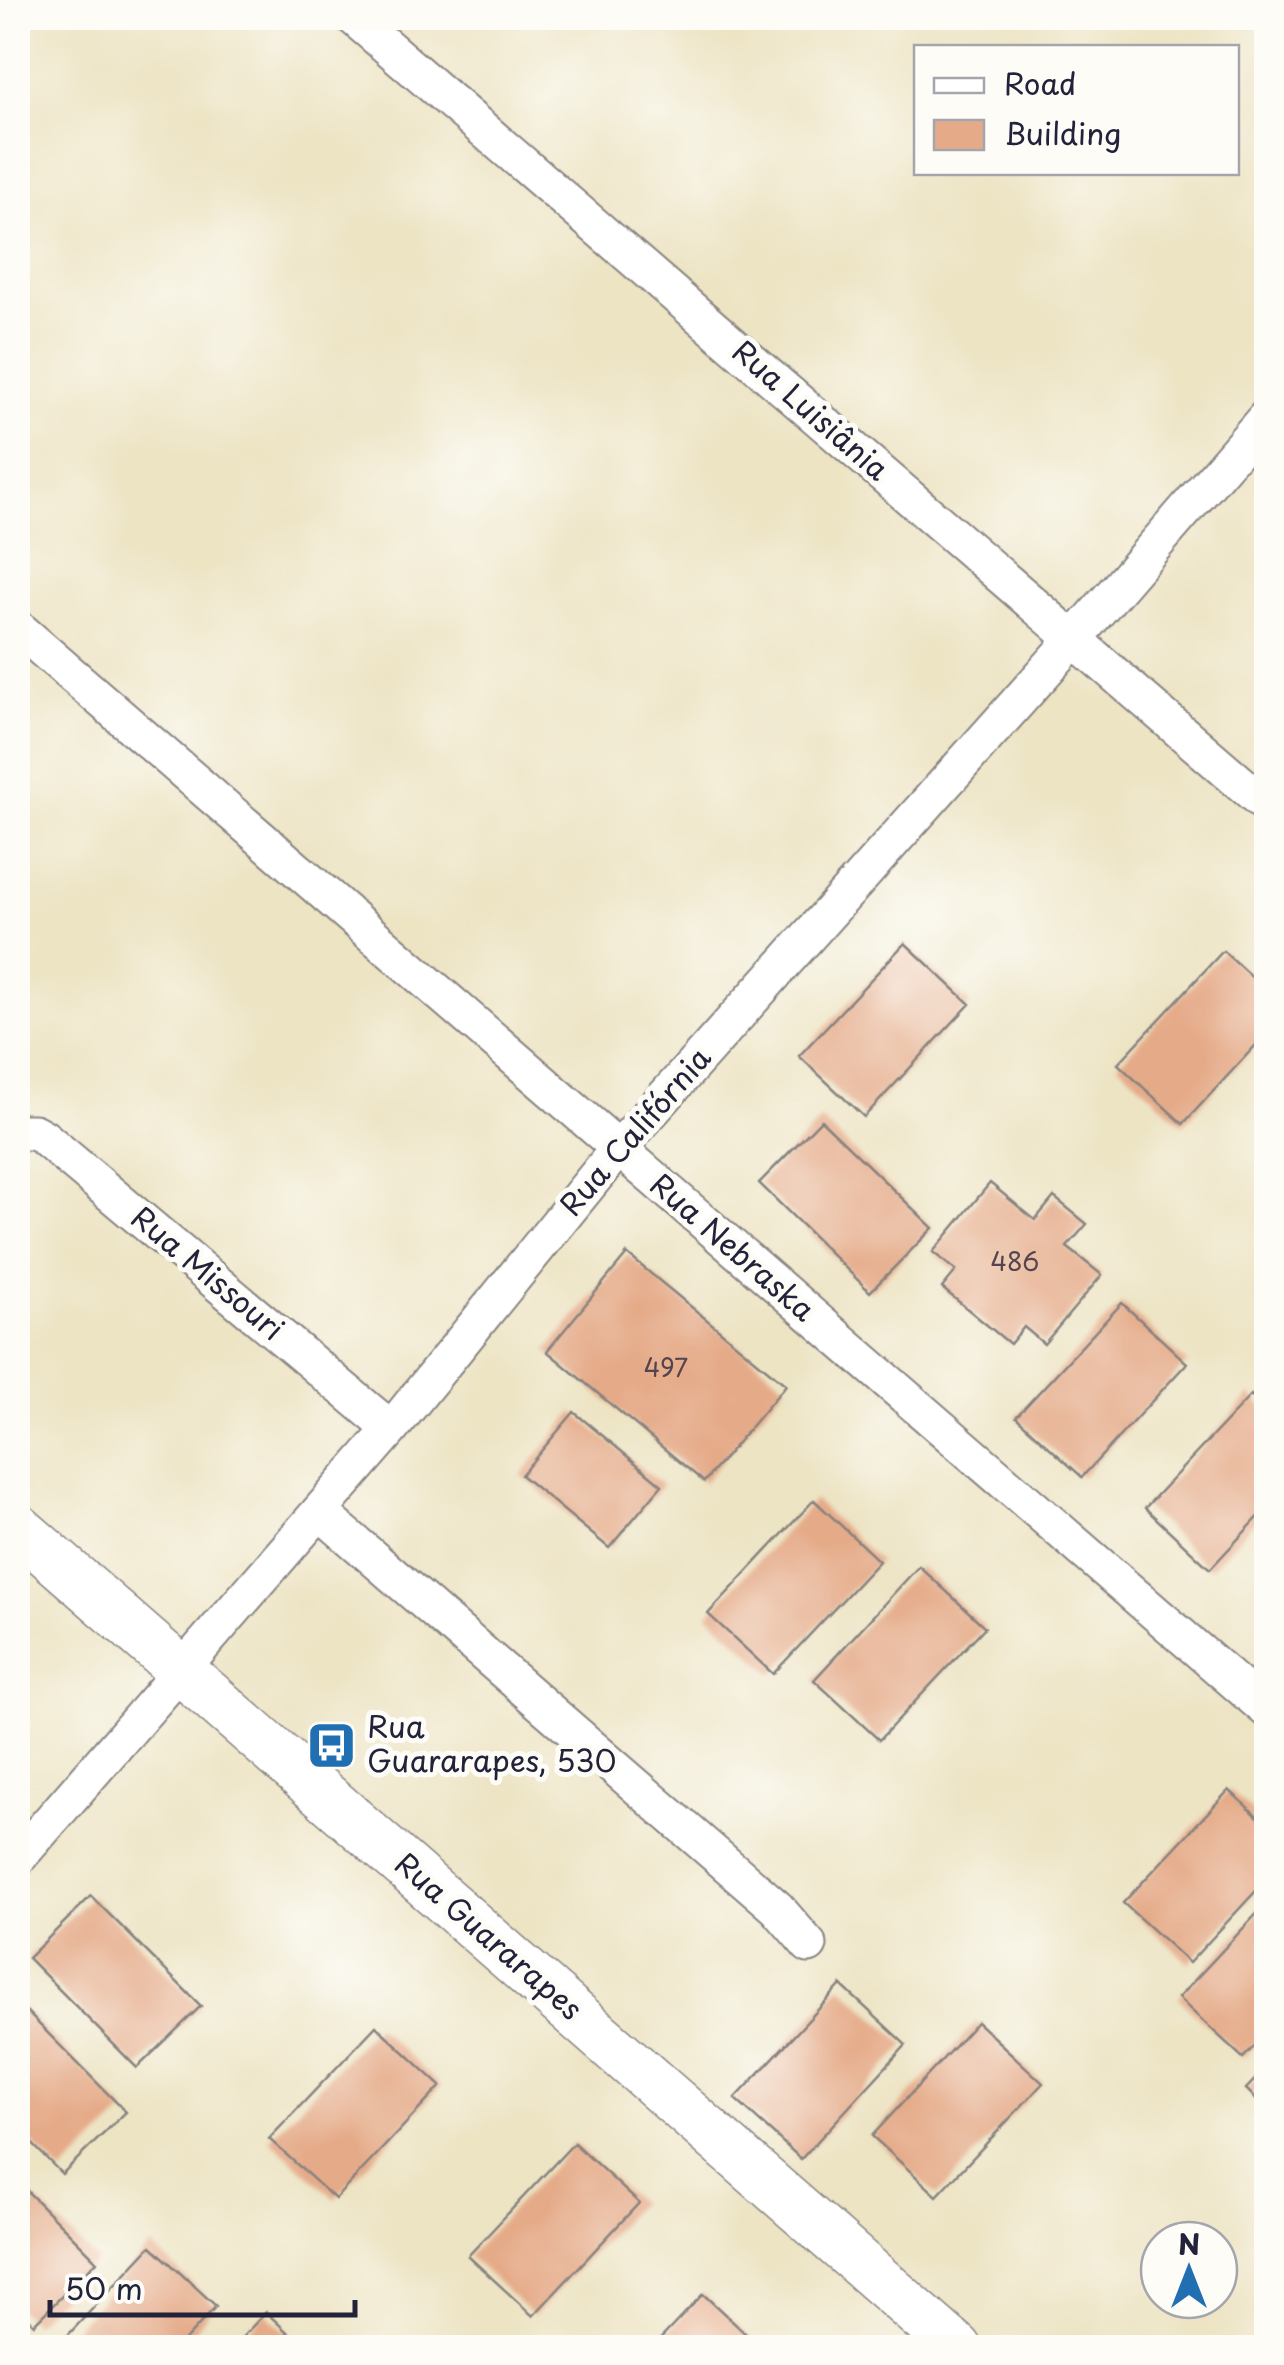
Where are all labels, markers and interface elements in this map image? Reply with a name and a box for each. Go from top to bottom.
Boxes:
legend [914,45,1239,175]
text: Road [1004,60,1077,105]
text: Building [1004,110,1121,155]
street label: Rua Luisiânia [723,328,900,490]
street label: Rua Califórnia [548,1036,721,1225]
street label: Rua Nebraska [641,1162,826,1331]
street label: Rua Missouri [122,1195,295,1350]
house number: 486 [991,1242,1039,1280]
house number: 497 [644,1348,688,1386]
place label: Rua Guararapes, 530 [367,1703,616,1782]
bus stop icon: Rua Guararapes, 530 [306,1719,358,1771]
street label: Rua Guararapes [386,1841,593,2029]
north arrow [1139,2220,1239,2320]
text: N [1178,2222,1200,2265]
scale bar [50,2255,355,2317]
text: 50 m [65,2265,143,2310]

